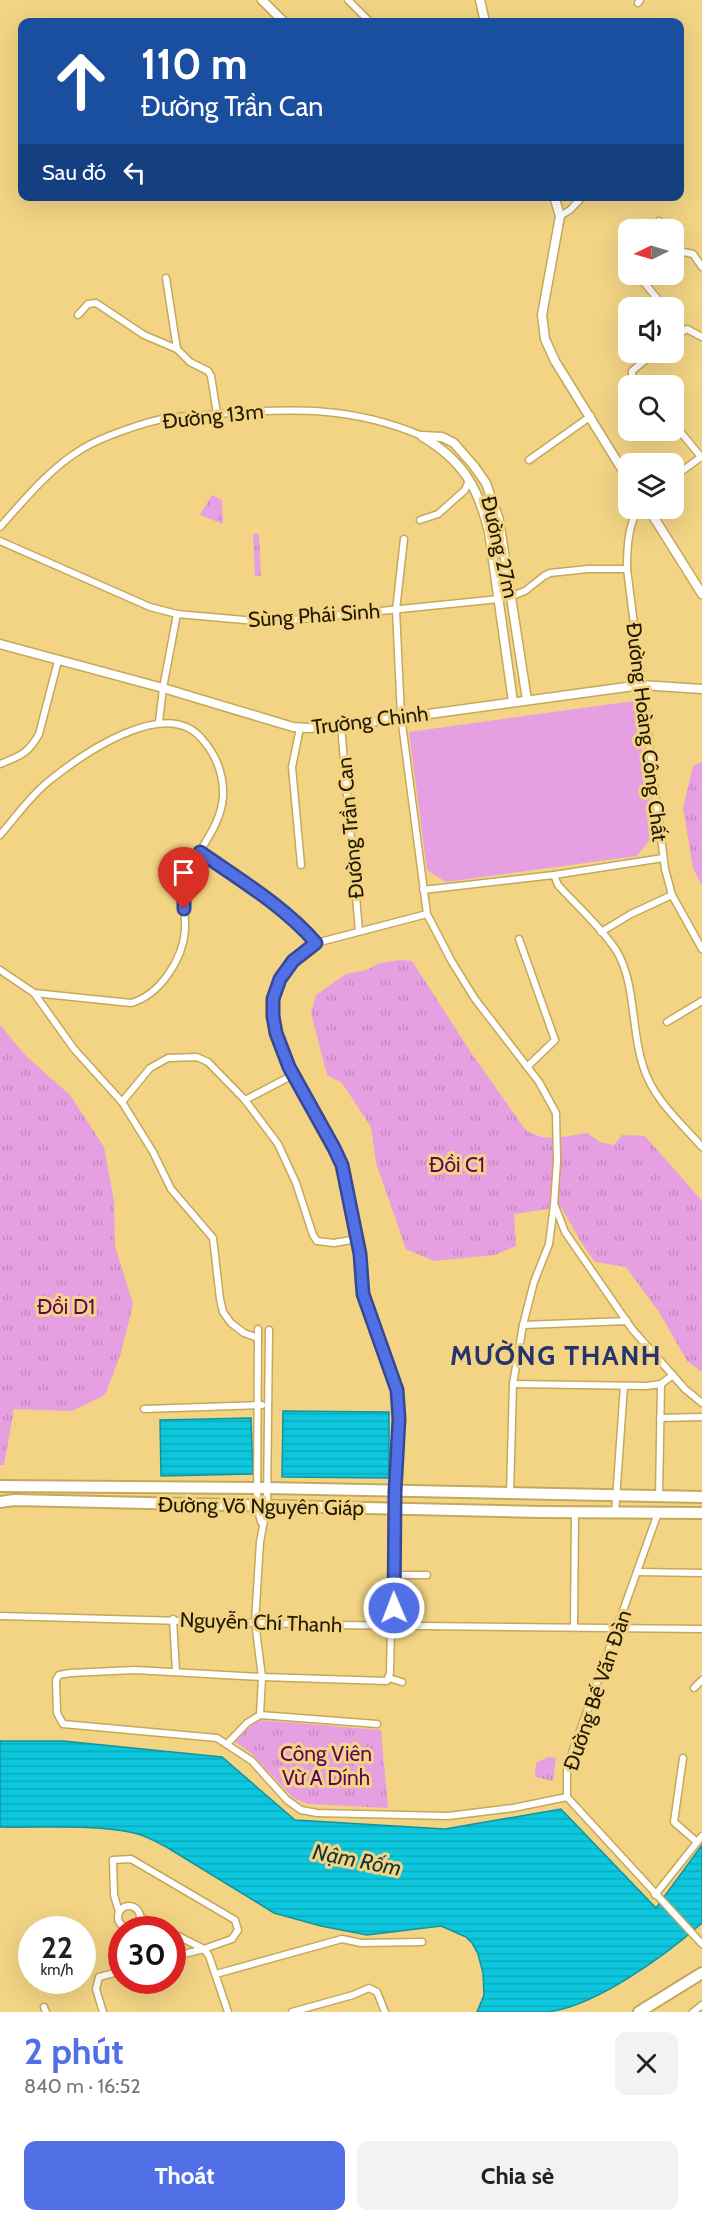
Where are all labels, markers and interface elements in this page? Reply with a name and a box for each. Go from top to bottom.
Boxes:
text: 110 m [141,38,248,90]
icon: ahead [42,42,120,120]
text: Đường Trần Can [141,90,323,123]
icon: left [118,156,151,189]
text: Sau đó [42,159,106,186]
north arrow [618,219,684,285]
map controls [618,219,684,519]
button: sound [618,297,684,363]
button: search [618,375,684,441]
street label: Đường 13m [161,398,265,434]
button: layers [618,453,684,519]
street label: Đường 27m [476,493,524,601]
street label: Sùng Phái Sinh [247,598,381,632]
street label: Đường Hoàng Công Chất [621,621,673,843]
street label: Trường Chinh [310,700,430,740]
street label: Đường Trần Can [331,756,369,900]
pin [158,847,209,909]
icon: arrive [167,856,200,889]
park label: Đồi C1 [429,1152,485,1177]
park label: Đồi D1 [37,1294,95,1319]
district label: MƯỜNG THANH [450,1339,662,1372]
street label: Đường Võ Nguyên Giáp [158,1492,364,1520]
position arrow [362,1576,426,1640]
street label: Đường Bế Văn Đàn [558,1606,636,1774]
street label: Nguyễn Chí Thanh [179,1607,343,1637]
park label: Công Viên Vừ A Dính [280,1741,372,1790]
water label: Nậm Rốm [310,1838,404,1882]
speed limit sign: 30 [108,1916,186,1994]
text: 22 [41,1929,73,1966]
text: km/h [41,1961,73,1979]
text: 2 phút [24,2029,124,2073]
button: close [615,2032,678,2095]
text: 840 m · 16:52 [24,2074,141,2098]
button: Thoát [24,2141,345,2210]
button: Chia sẻ [357,2141,678,2210]

